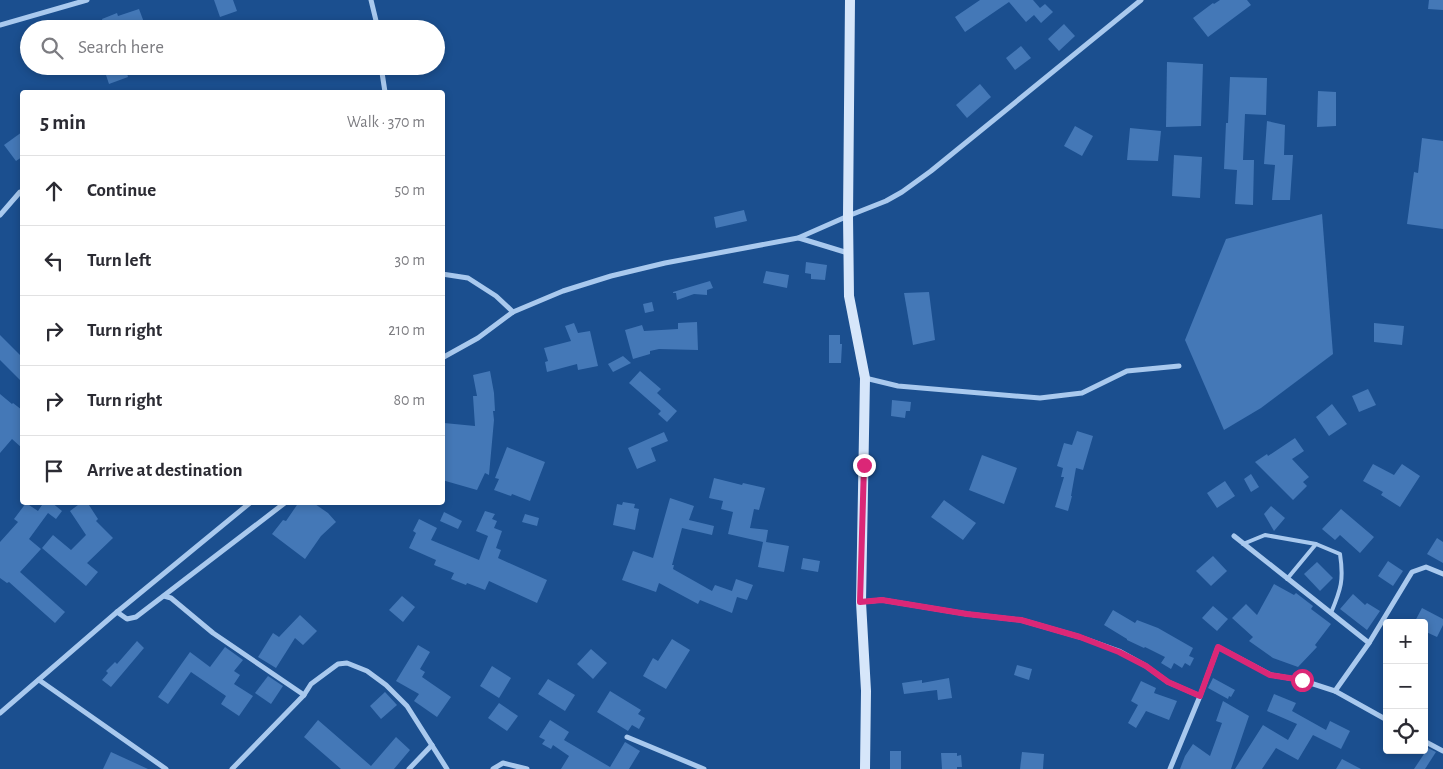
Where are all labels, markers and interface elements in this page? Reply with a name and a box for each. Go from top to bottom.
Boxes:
search box [20,20,445,75]
icon: search [38,34,66,62]
text: Search here [78,38,164,57]
text: 5 min [40,112,86,133]
text: Walk · 370 m [347,114,425,130]
icon: ahead [40,177,68,205]
text: Continue [87,181,156,200]
text: 50 m [394,182,425,198]
icon: left [40,247,68,275]
text: Turn left [87,251,151,270]
text: 30 m [395,252,425,268]
icon: right [40,317,68,345]
text: Turn right [87,321,162,340]
text: 210 m [388,322,425,338]
icon: right [40,387,68,415]
text: Turn right [87,391,162,410]
text: 80 m [394,392,425,408]
route end [853,454,876,477]
icon: arrive [40,457,68,485]
text: Arrive at destination [87,461,243,480]
map controls [1383,619,1428,754]
button: + [1383,619,1428,664]
button: − [1383,664,1428,709]
route start [1291,669,1314,692]
button: locate [1383,709,1428,754]

